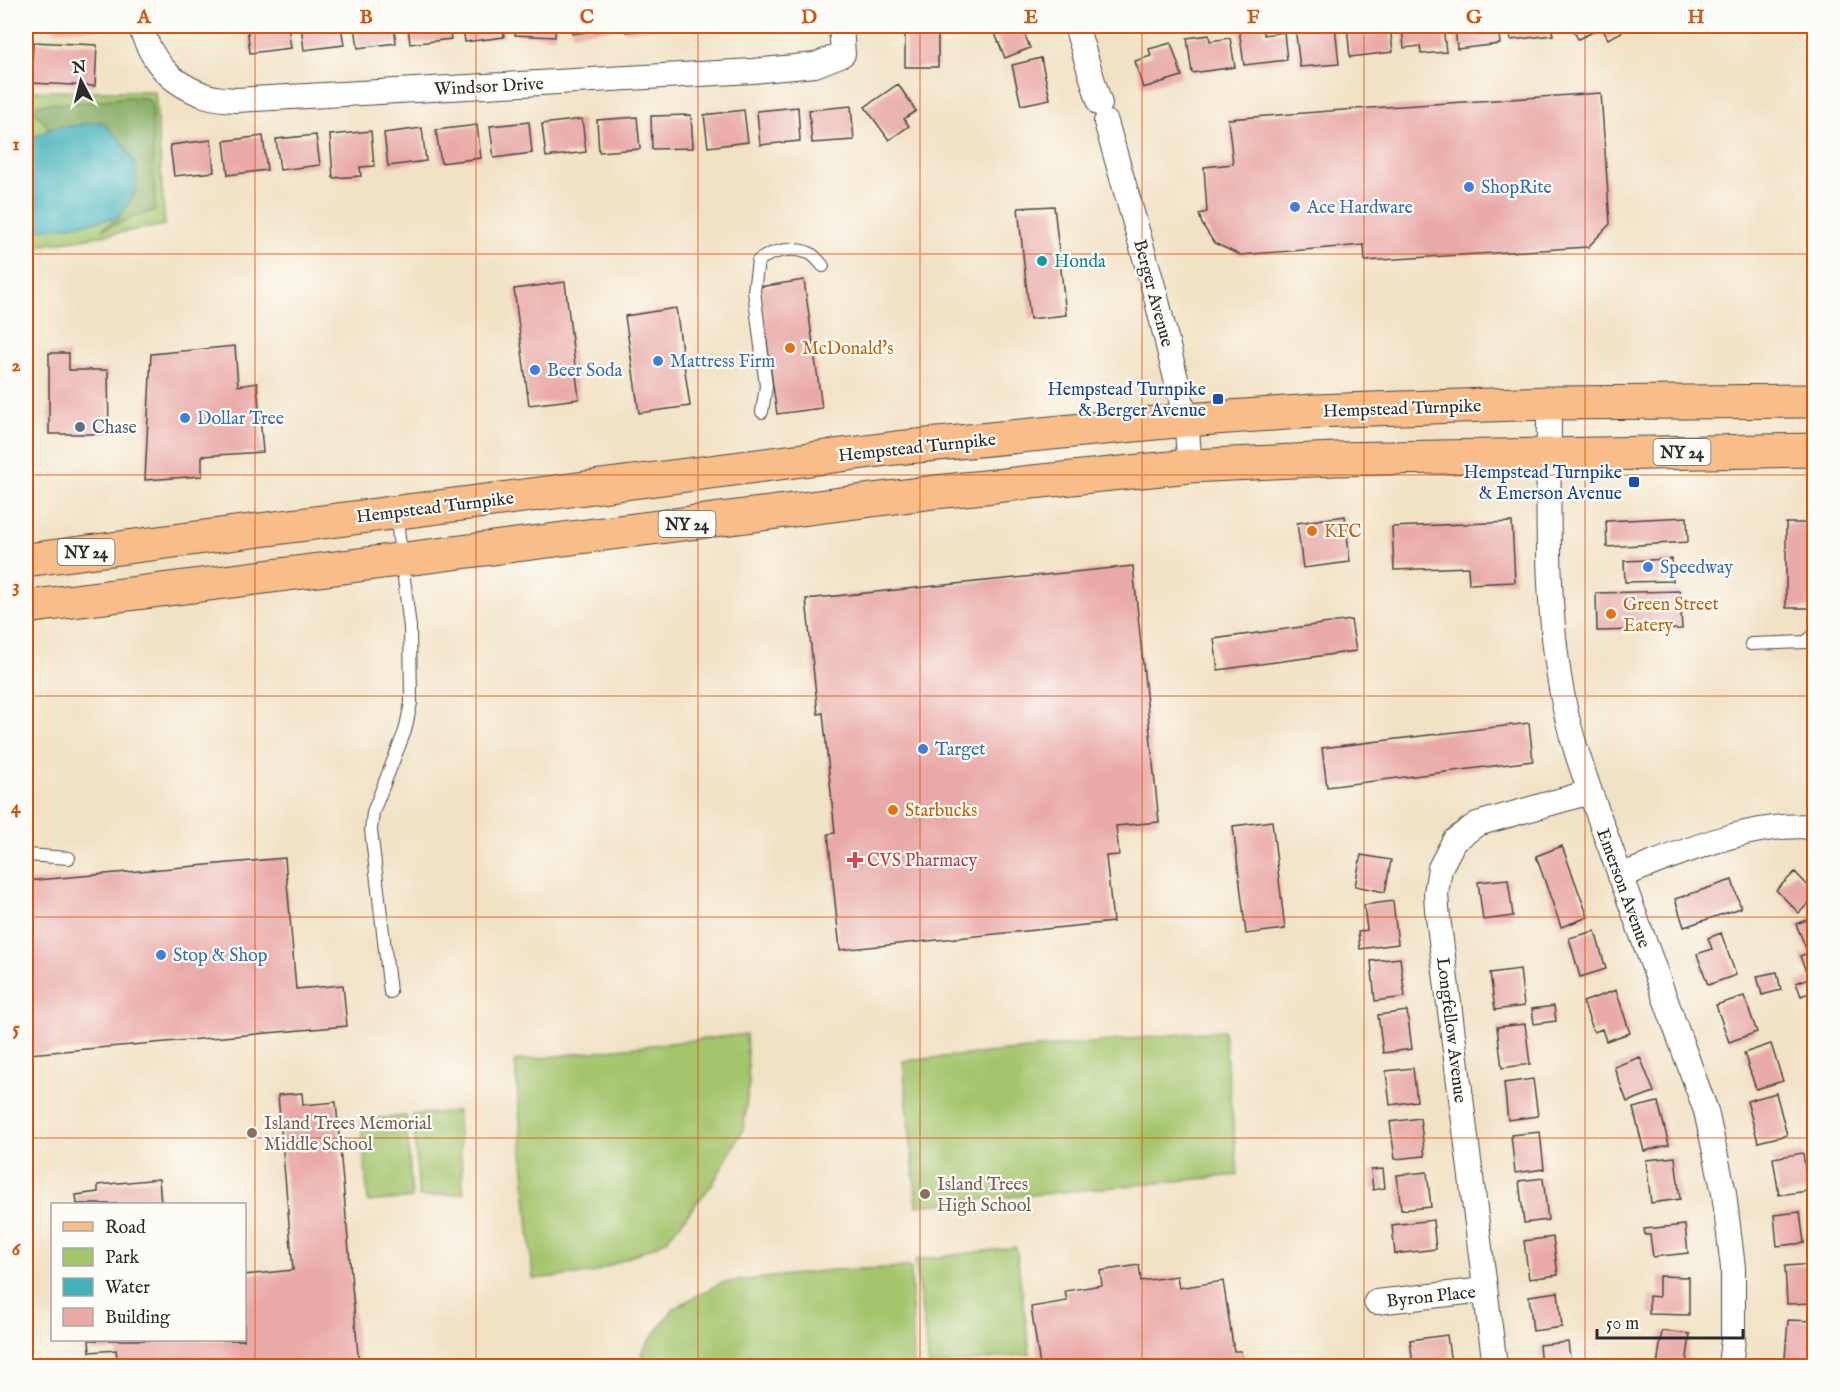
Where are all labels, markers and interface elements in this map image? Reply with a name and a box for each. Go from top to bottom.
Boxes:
text: A [136,5,152,30]
text: B [359,5,373,30]
text: C [580,5,594,30]
text: D [801,5,817,30]
text: E [1024,5,1038,30]
text: F [1247,5,1260,30]
text: G [1466,5,1483,30]
text: H [1687,5,1705,30]
north arrow [51,51,111,111]
text: N [70,57,88,79]
street label: Windsor Drive [434,73,544,102]
text: 1 [12,132,20,157]
place label: ShopRite [1481,177,1552,200]
marker: ShopRite [1462,180,1476,194]
place label: Ace Hardware [1306,197,1413,220]
marker: Ace Hardware [1288,200,1302,214]
street label: Berger Avenue [1127,237,1178,350]
place label: Honda [1054,251,1106,274]
marker: Honda [1035,254,1049,268]
place label: McDonald's [802,338,894,361]
marker: McDonald's [783,341,797,355]
place label: Mattress Firm [670,351,775,374]
text: 2 [11,353,21,378]
marker: Mattress Firm [651,354,665,368]
place label: Beer Soda [547,360,623,383]
marker: Beer Soda [528,363,542,377]
place label: Hempstead Turnpike & Berger Avenue [1047,379,1206,423]
marker: Hempstead Turnpike & Berger Avenue [1211,392,1225,406]
street label: Hempstead Turnpike [1322,395,1482,424]
place label: Dollar Tree [197,408,284,431]
marker: Dollar Tree [178,411,192,425]
place label: Chase [92,417,137,440]
marker: Chase [73,420,87,434]
street label: Hempstead Turnpike [837,429,997,468]
road number: NY 24 [1654,439,1710,465]
place label: Hempstead Turnpike & Emerson Avenue [1463,462,1622,506]
marker: Hempstead Turnpike & Emerson Avenue [1627,475,1641,489]
street label: Hempstead Turnpike [355,487,515,530]
road number: NY 24 [658,511,716,537]
place label: KFC [1324,521,1361,544]
marker: KFC [1305,524,1319,538]
road number: NY 24 [58,539,115,565]
place label: Speedway [1660,557,1733,580]
marker: Speedway [1641,560,1655,574]
text: 3 [12,574,20,599]
place label: Green Street Eatery [1623,594,1719,638]
marker: Green Street Eatery [1604,607,1618,621]
place label: Target [935,739,985,762]
marker: Target [916,742,930,756]
text: 4 [11,795,22,820]
place label: Starbucks [905,800,977,823]
marker: Starbucks [886,803,900,817]
street label: Emerson Avenue [1590,826,1655,952]
place label: CVS Pharmacy [867,850,978,873]
marker: CVS Pharmacy [848,853,862,867]
place label: Stop & Shop [173,945,268,968]
marker: Stop & Shop [154,948,168,962]
street label: Longfellow Avenue [1430,956,1471,1104]
text: 5 [12,1016,20,1041]
place label: Island Trees Memorial Middle School [264,1113,432,1157]
marker: Island Trees Memorial Middle School [245,1126,259,1140]
place label: Island Trees High School [937,1174,1031,1218]
marker: Island Trees High School [918,1187,932,1201]
legend [51,1203,246,1341]
text: Road [105,1217,146,1240]
text: 6 [12,1237,22,1262]
text: Park [105,1247,140,1270]
text: Water [105,1277,150,1300]
street label: Byron Place [1385,1281,1477,1314]
scale bar [1597,1302,1742,1340]
text: Building [105,1307,170,1330]
text: 50 m [1606,1313,1639,1336]

